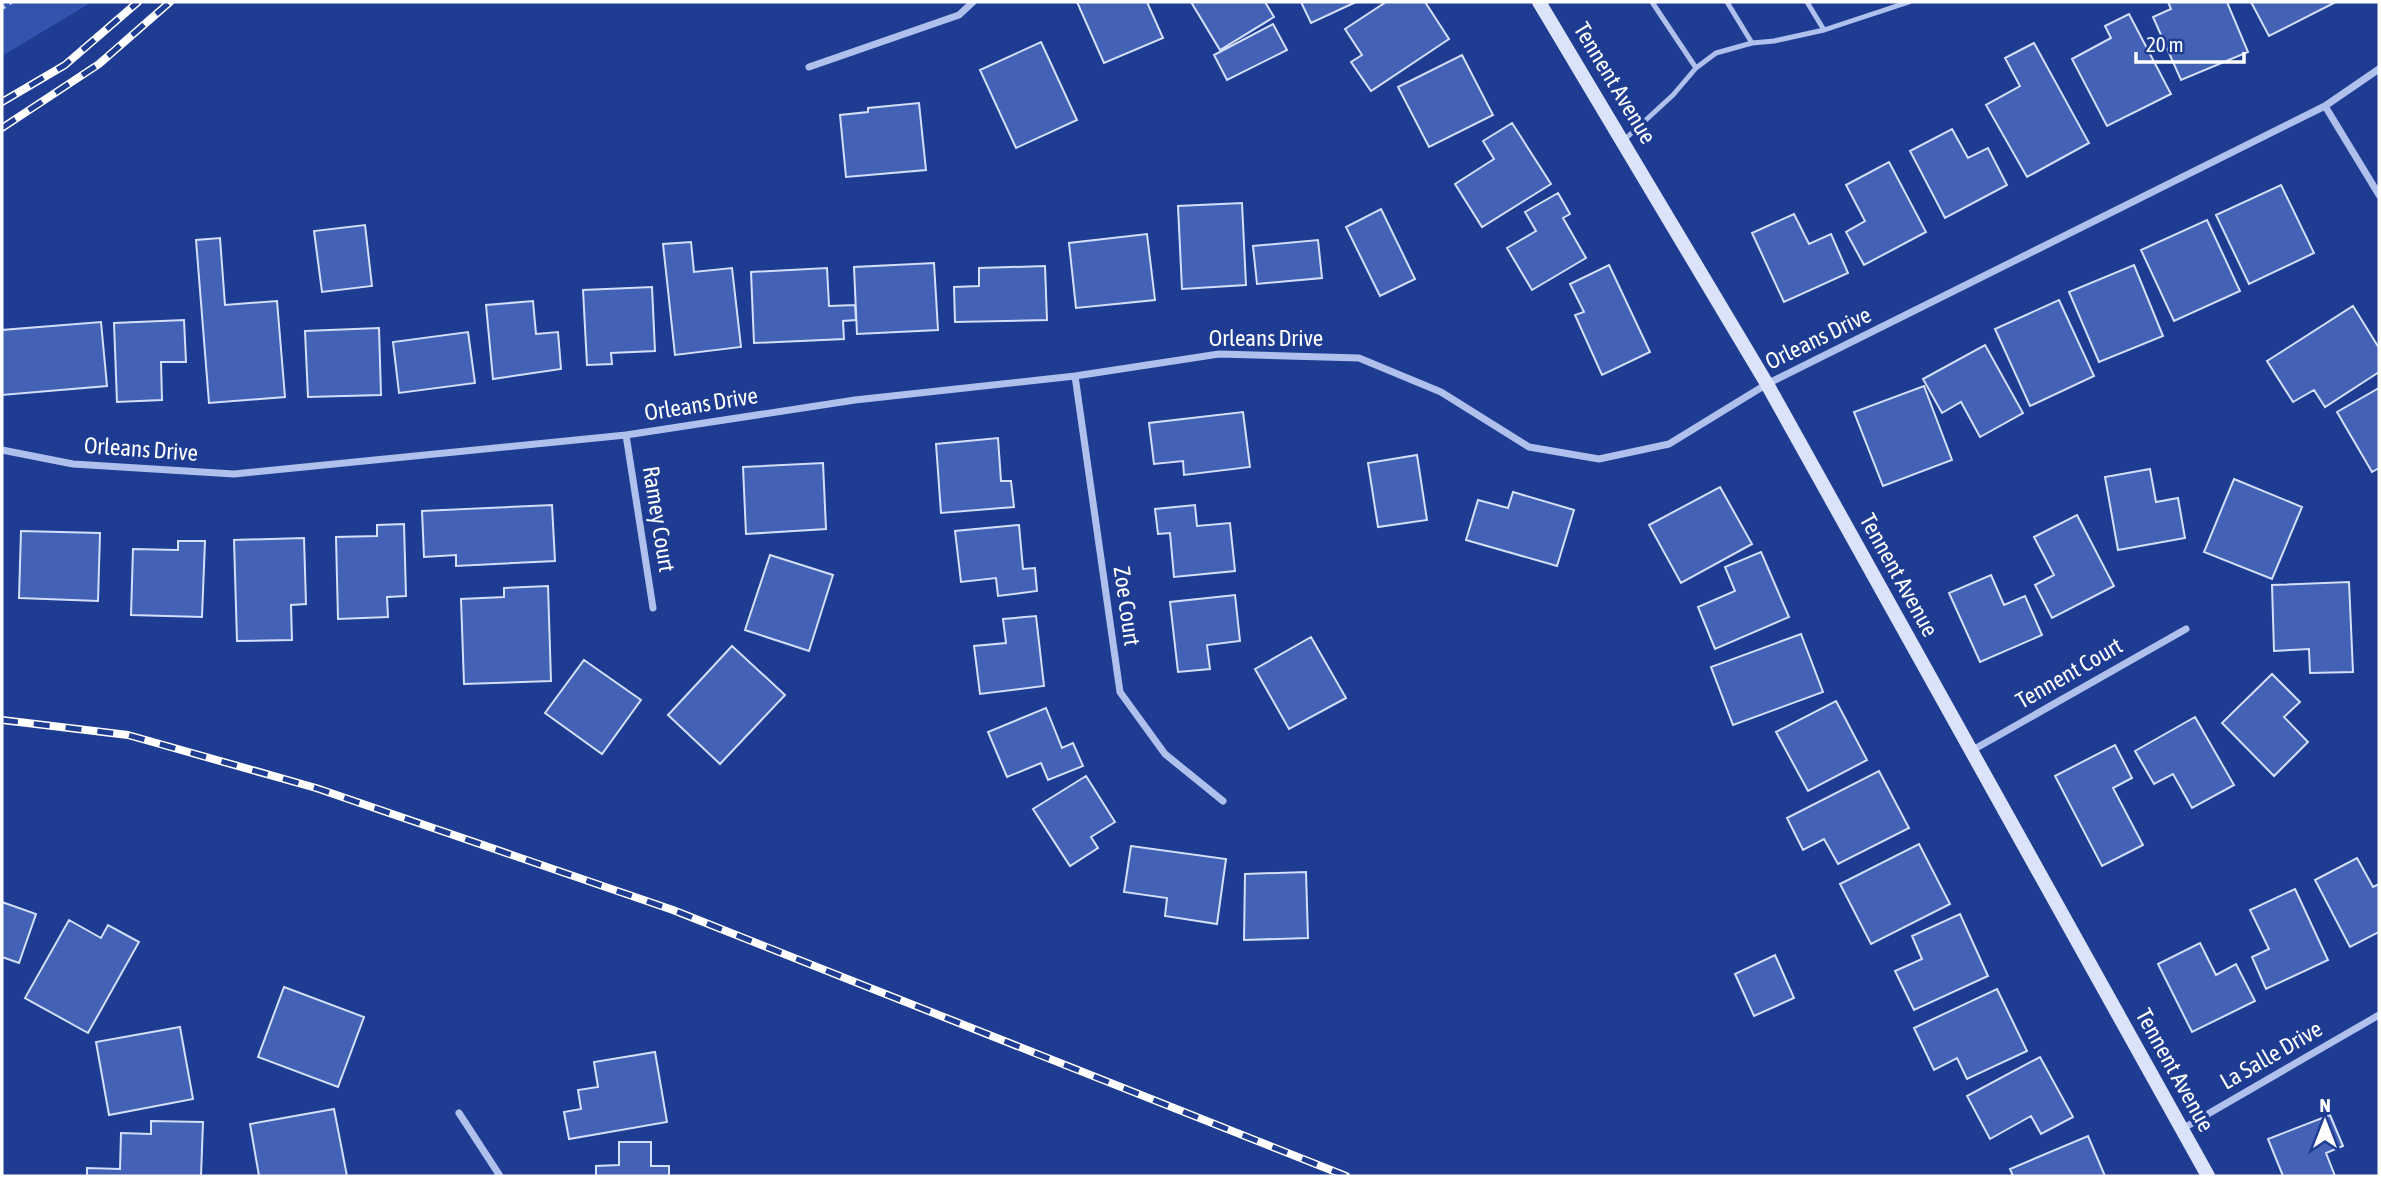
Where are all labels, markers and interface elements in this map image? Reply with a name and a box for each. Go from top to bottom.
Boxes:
street label: Tennent Avenue [1569,18,1661,148]
scale bar [2136,21,2244,65]
text: 20 m [2146,32,2184,56]
street label: Orleans Drive [1761,301,1875,375]
street label: Orleans Drive [1209,325,1323,351]
street label: Orleans Drive [643,382,759,426]
street label: Orleans Drive [83,432,199,466]
street label: Ramey Court [638,464,680,574]
street label: Tennent Avenue [1855,509,1943,641]
street label: Zoe Court [1109,564,1145,648]
street label: Tennent Court [2011,632,2127,714]
street label: Tennent Avenue [2131,1004,2219,1136]
street label: La Salle Drive [2215,1015,2327,1095]
north arrow [2290,1087,2360,1157]
text: N [2319,1094,2331,1116]

